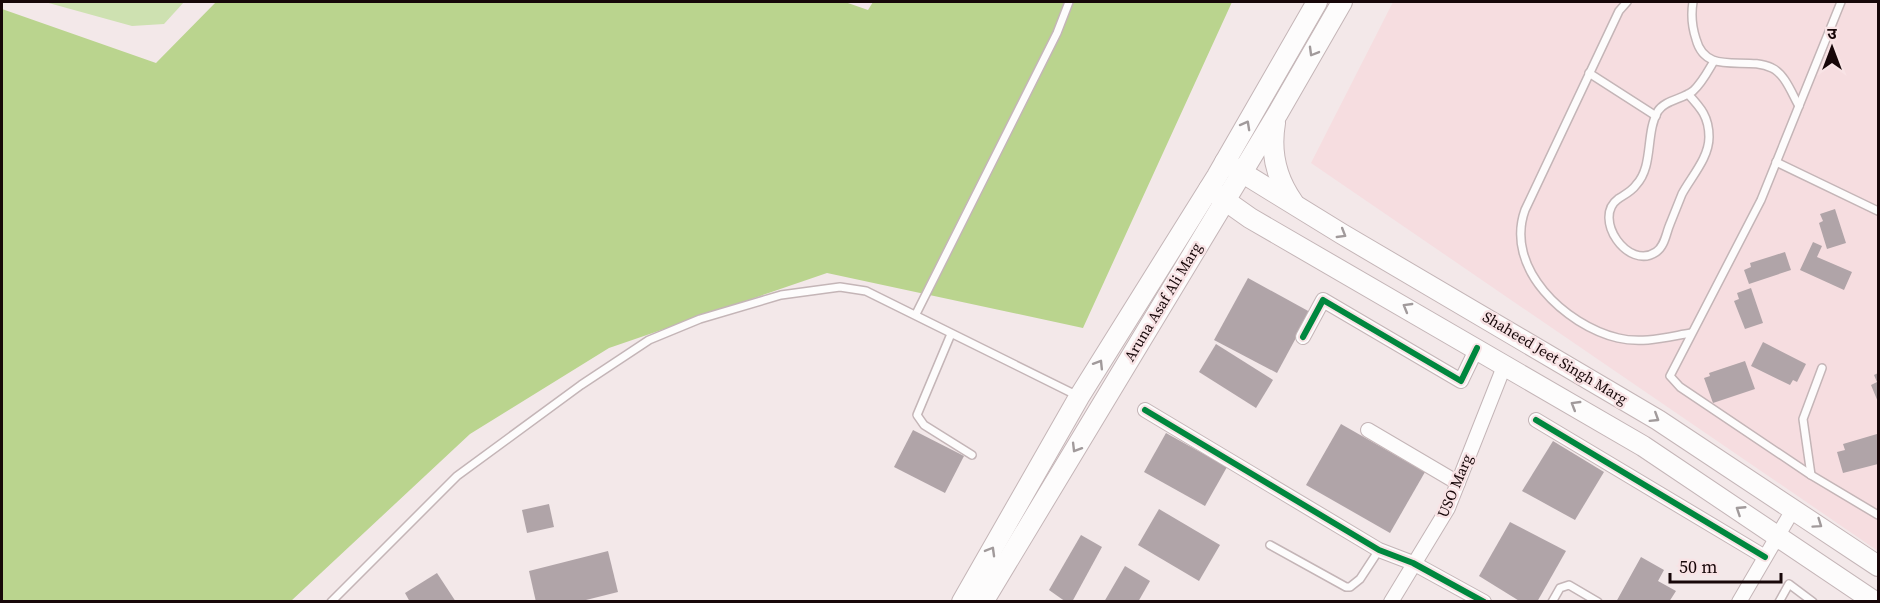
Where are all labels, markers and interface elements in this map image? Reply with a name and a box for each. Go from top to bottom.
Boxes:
north arrow [1802,18,1862,78]
text: उ [1827,22,1837,44]
one-way arrow [1309,46,1320,56]
one-way arrow [1239,121,1250,132]
one-way arrow [1336,226,1346,238]
street label: Aruna Asaf Ali Marg [1119,238,1207,365]
one-way arrow [1403,303,1413,314]
street label: Shaheed Jeet Singh Marg [1479,306,1632,409]
one-way arrow [1092,360,1104,370]
one-way arrow [1571,401,1581,413]
one-way arrow [1649,411,1659,423]
one-way arrow [1071,442,1083,452]
street label: USO Marg [1432,451,1477,521]
one-way arrow [1736,505,1746,517]
one-way arrow [1812,517,1823,528]
scale bar [1670,546,1781,584]
one-way arrow [983,547,995,557]
text: 50 m [1679,554,1717,579]

